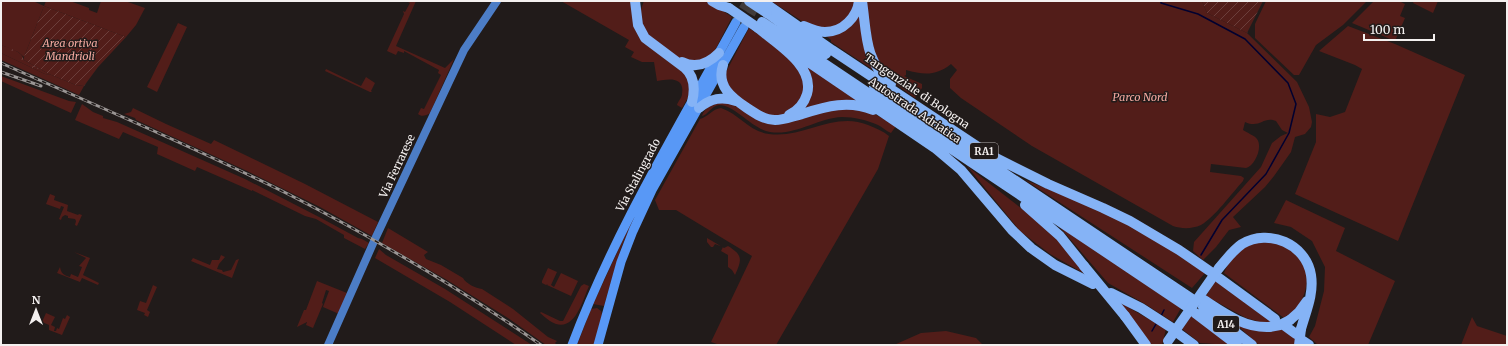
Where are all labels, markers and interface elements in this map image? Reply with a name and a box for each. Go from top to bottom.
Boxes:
scale bar [1364,16,1434,42]
text: 100 m [1370,22,1405,37]
park label: Area ortiva Mandrioli [41,36,98,63]
street label: Tangenziale di Bologna [862,51,972,132]
street label: Autostrada Adriatica [865,73,964,146]
park label: Parco Nord [1113,90,1168,104]
street label: Via Ferrarese [376,132,418,201]
street label: Via Stalingrado [612,135,663,215]
road number: RA1 [970,143,998,159]
north arrow [16,290,56,330]
text: N [32,293,41,307]
road number: A14 [1213,316,1239,332]

